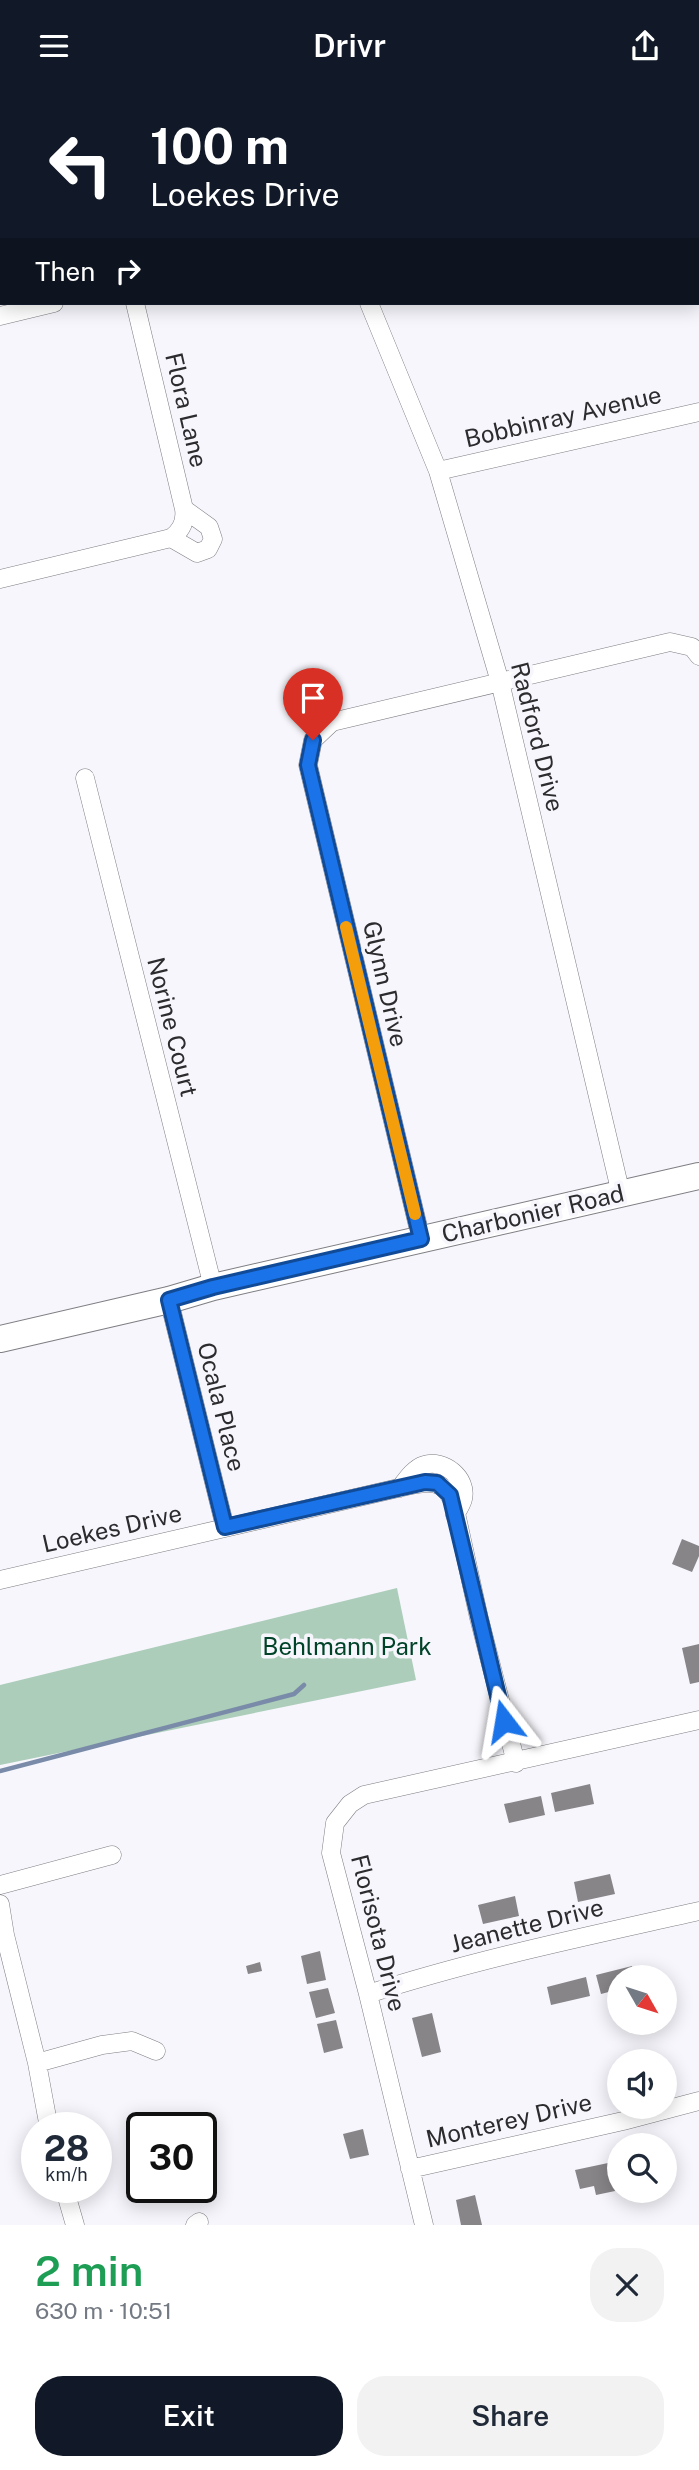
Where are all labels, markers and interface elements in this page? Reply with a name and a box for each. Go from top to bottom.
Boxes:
icon: menu [35,27,73,65]
text: Drivr [313,27,386,64]
icon: share [626,27,664,65]
text: 100 m [150,117,289,175]
icon: left [35,119,126,210]
text: Loekes Drive [150,176,340,213]
icon: right [109,252,147,290]
text: Then [35,256,95,287]
street label: Flora Lane [160,350,214,470]
street label: Bobbinray Avenue [462,380,664,452]
street label: Radford Drive [506,659,570,815]
pin [283,668,343,740]
icon: arrive [294,679,332,717]
street label: Glynn Drive [358,918,414,1049]
street label: Norine Court [142,954,204,1099]
street label: Charbonier Road [439,1178,627,1248]
street label: Ocala Place [192,1339,252,1474]
street label: Loekes Drive [39,1498,184,1558]
park label: Behlmann Park [262,1632,432,1660]
position arrow [467,1684,541,1758]
street label: Florisota Drive [346,1851,412,2014]
street label: Jeanette Drive [447,1892,606,1958]
north arrow [607,1965,677,2035]
map controls [607,1965,677,2203]
button: sound [607,2049,677,2119]
street label: Monterey Drive [423,2087,594,2153]
speed limit sign: 30 [126,2112,217,2203]
text: 28 [44,2128,89,2169]
button: search [607,2133,677,2203]
text: km/h [45,2164,88,2185]
text: 2 min [35,2246,143,2295]
button: close [590,2248,664,2322]
text: 630 m · 10:51 [35,2297,172,2324]
button: Exit [35,2376,343,2456]
button: Share [357,2376,664,2456]

